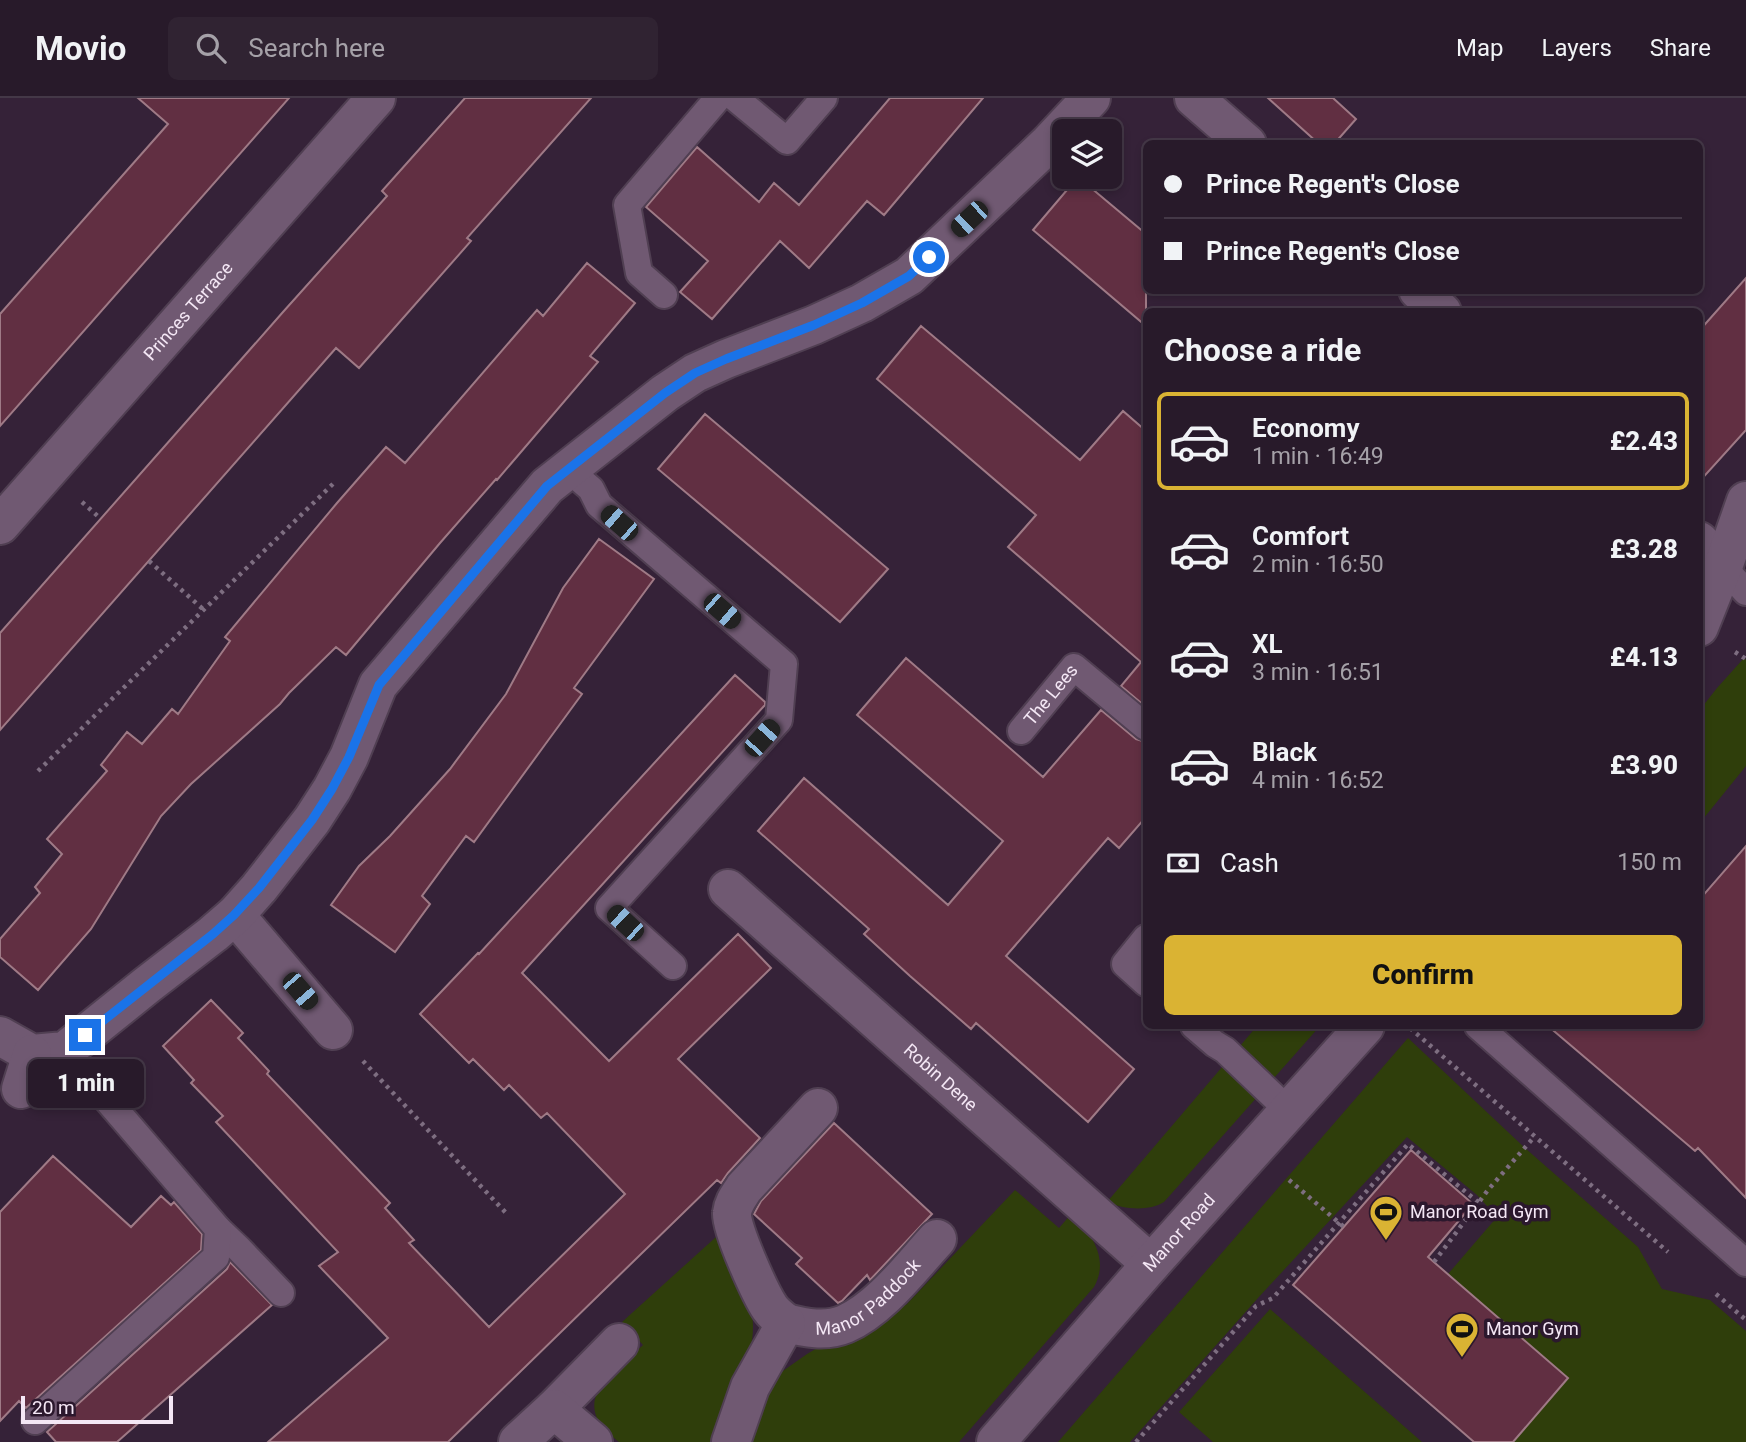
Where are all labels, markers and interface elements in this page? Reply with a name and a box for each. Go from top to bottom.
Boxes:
search box [168,17,658,80]
text: Movio [35,29,126,68]
icon: search [192,29,230,67]
text: Search here [248,33,385,63]
text: Map [1456,34,1504,62]
text: Layers [1542,34,1612,62]
text: Share [1650,34,1711,62]
map controls [1052,119,1122,189]
button: layers [1052,119,1122,189]
text: Prince Regent's Close [1206,169,1460,199]
car [947,197,992,241]
text: Prince Regent's Close [1206,236,1460,266]
route start [913,241,945,273]
street label: Princes Terrace [139,257,237,364]
text: Choose a ride [1164,331,1361,369]
icon: car [1168,410,1231,473]
text: Economy [1252,413,1359,443]
text: £2.43 [1610,426,1678,456]
text: 1 min · 16:49 [1252,443,1384,470]
car [597,501,642,545]
icon: car [1168,518,1231,581]
text: Comfort [1252,521,1349,551]
text: £3.28 [1610,534,1678,564]
text: 2 min · 16:50 [1252,551,1384,578]
car [700,589,745,633]
icon: car [1168,626,1231,689]
text: XL [1252,629,1283,659]
text: £4.13 [1610,642,1678,672]
text: 3 min · 16:51 [1252,659,1384,686]
street label: The Lees [1019,660,1082,729]
car [741,715,784,761]
icon: car [1168,734,1231,797]
text: Black [1252,737,1317,767]
text: £3.90 [1610,750,1678,780]
text: 4 min · 16:52 [1252,767,1384,794]
icon: cash [1164,844,1202,882]
text: Cash [1220,848,1279,878]
text: 150 m [1617,849,1682,876]
car [603,901,648,945]
button: Confirm [1164,935,1682,1015]
car [279,968,322,1014]
route end [69,1019,101,1051]
street label: Robin Dene [900,1039,982,1115]
callout: 1 min [27,1060,143,1108]
text: 1 min [57,1070,115,1097]
street label: Manor Road [1138,1189,1219,1276]
sports icon: Manor Road Gym [1367,1193,1405,1242]
place label: Manor Road Gym [1410,1201,1549,1222]
street label: Manor Paddock [815,1253,925,1339]
sports icon: Manor Gym [1443,1310,1481,1359]
place label: Manor Gym [1486,1318,1579,1339]
scale bar [21,1393,173,1425]
text: 20 m [32,1396,75,1419]

